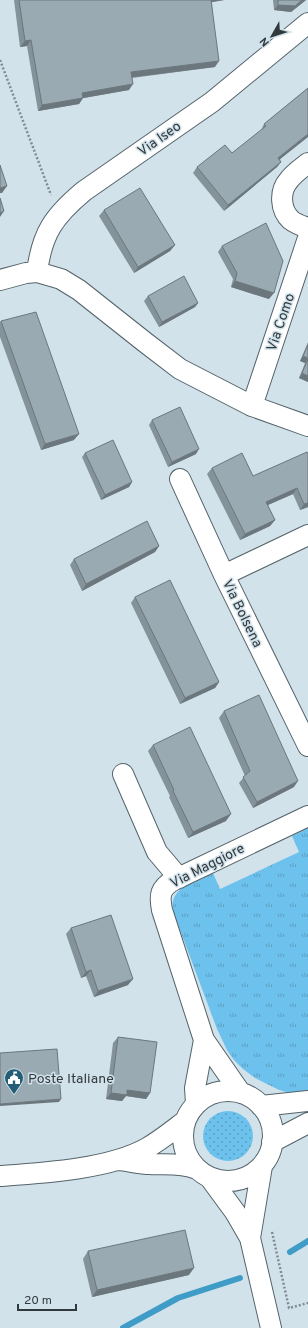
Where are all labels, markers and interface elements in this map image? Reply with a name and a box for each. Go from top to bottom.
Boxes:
north arrow [252,16,292,56]
text: N [257,34,273,49]
street label: Via Iseo [135,118,185,160]
street label: Via Como [264,291,299,354]
street label: Via Bolsena [218,577,265,650]
street label: Via Maggiore [168,840,248,892]
public building icon: Poste Italiane [3,1067,25,1095]
place label: Poste Italiane [28,1071,114,1088]
scale bar [18,1286,76,1312]
text: 20 m [24,1293,52,1309]

